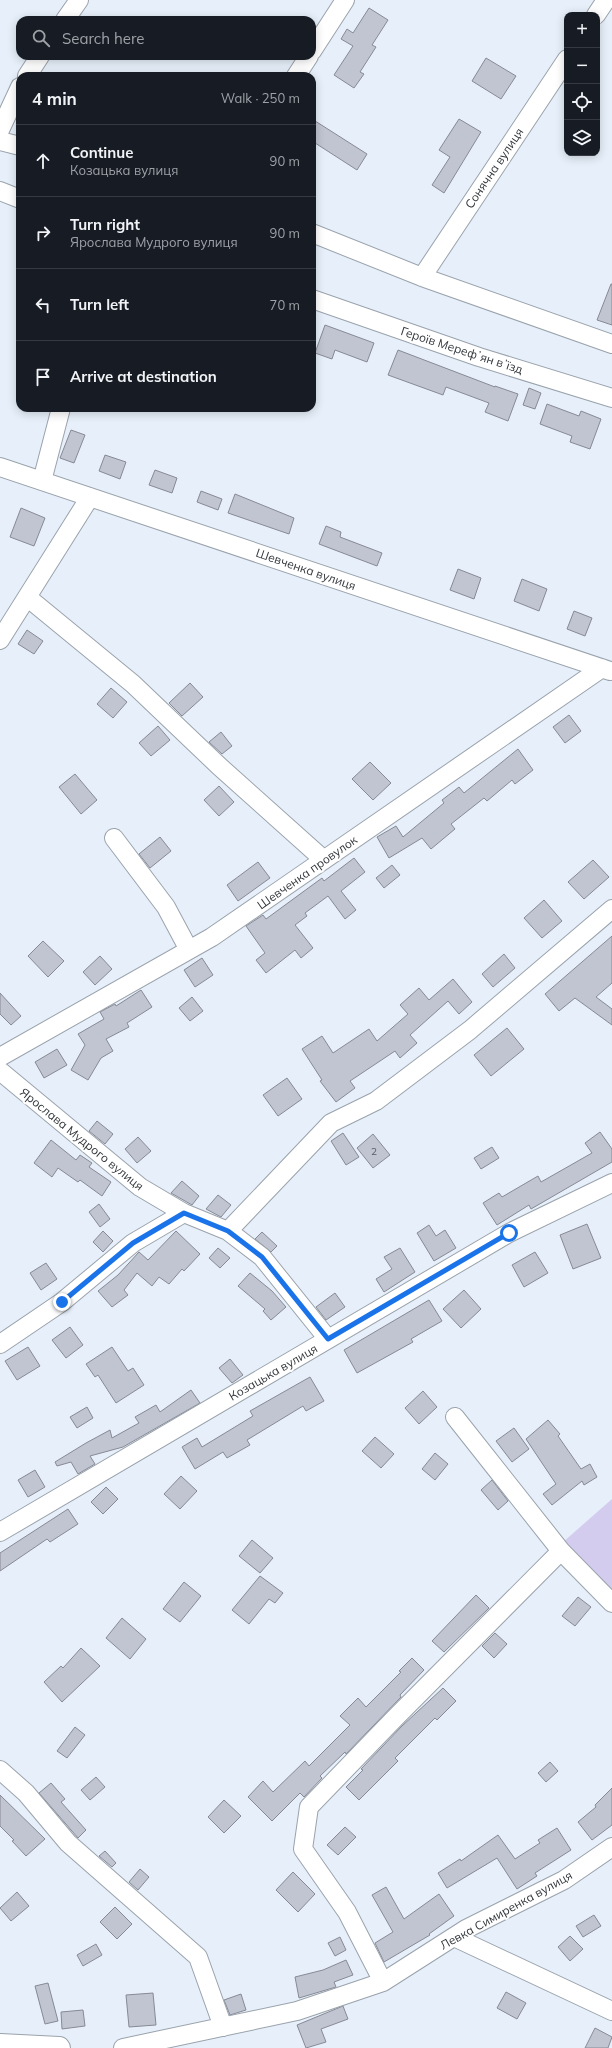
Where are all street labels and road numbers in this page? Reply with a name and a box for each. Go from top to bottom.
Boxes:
street label: Сонячна вулиця [461,125,527,211]
street label: Героїв Мерефʼян вʼїзд [399,323,525,377]
street label: Шевченка вулиця [254,545,358,593]
street label: Шевченка провулок [254,832,360,912]
street label: Ярослава Мудрого вулиця [17,1084,147,1194]
street label: Козацька вулиця [226,1341,320,1403]
street label: Левка Симиренка вулиця [437,1867,575,1953]

